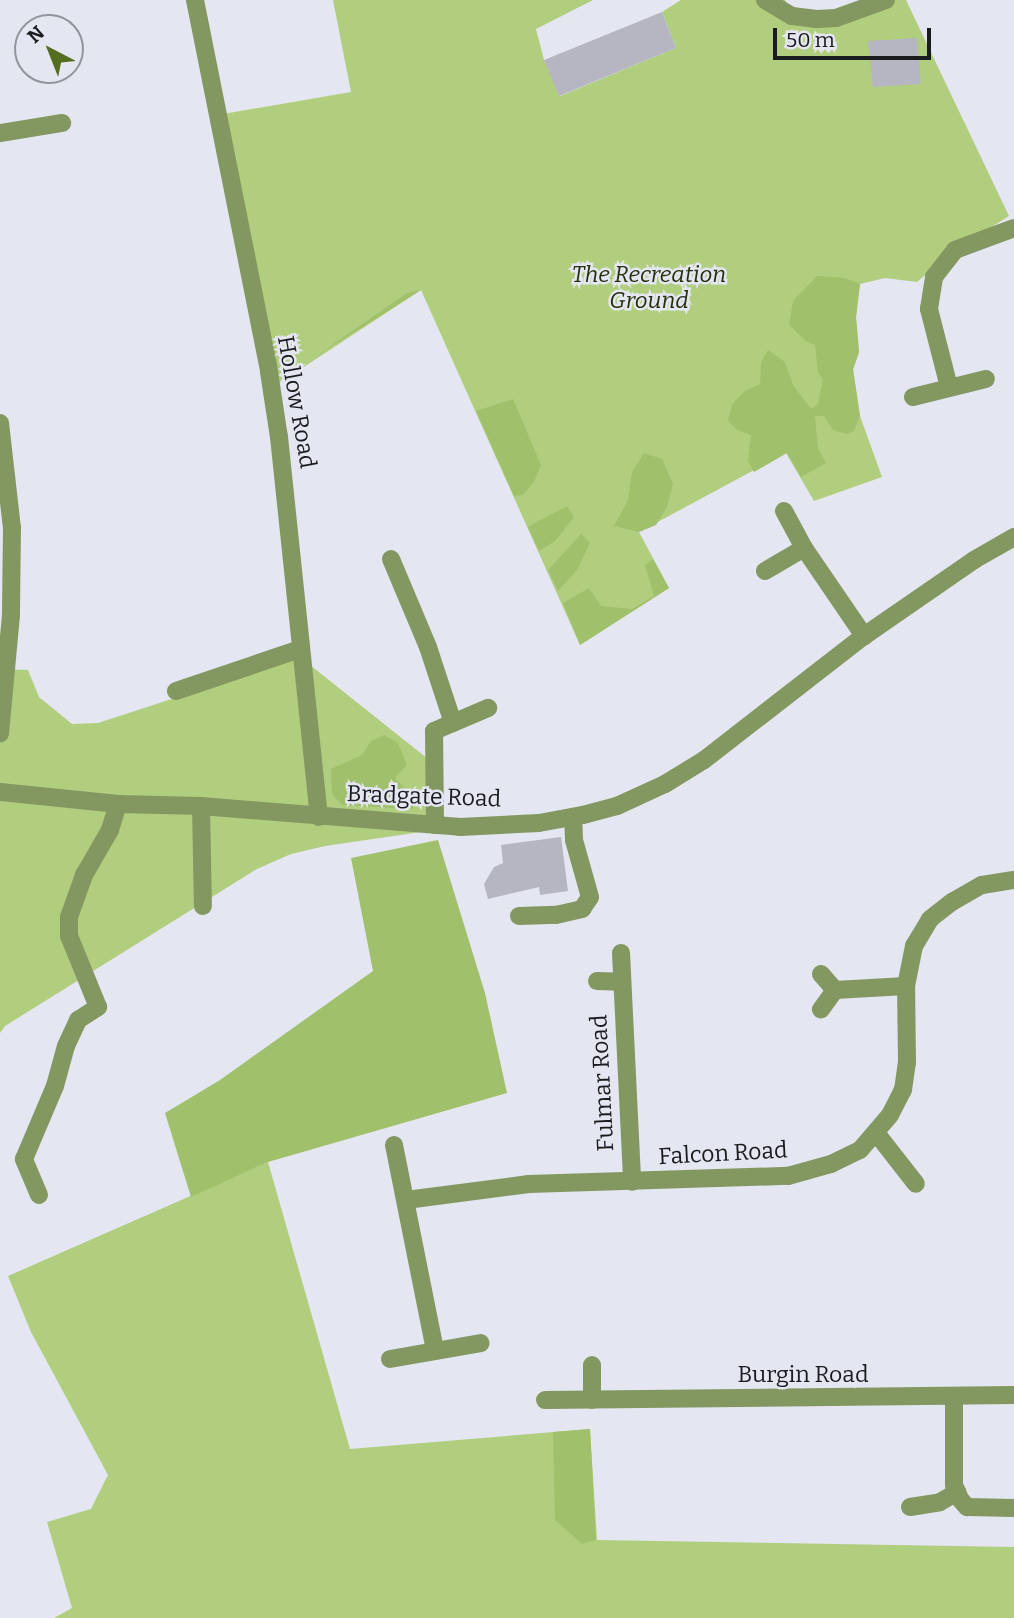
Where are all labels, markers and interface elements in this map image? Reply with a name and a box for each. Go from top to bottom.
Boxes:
north arrow [14,14,84,84]
scale bar [776,14,934,58]
text: N [23,21,49,48]
text: 50 m [786,27,835,53]
park label: The Recreation Ground [572,260,726,314]
street label: Hollow Road [272,333,322,471]
street label: Bradgate Road [346,780,502,812]
street label: Fulmar Road [585,1014,619,1152]
street label: Falcon Road [658,1136,788,1170]
street label: Burgin Road [737,1360,869,1388]

